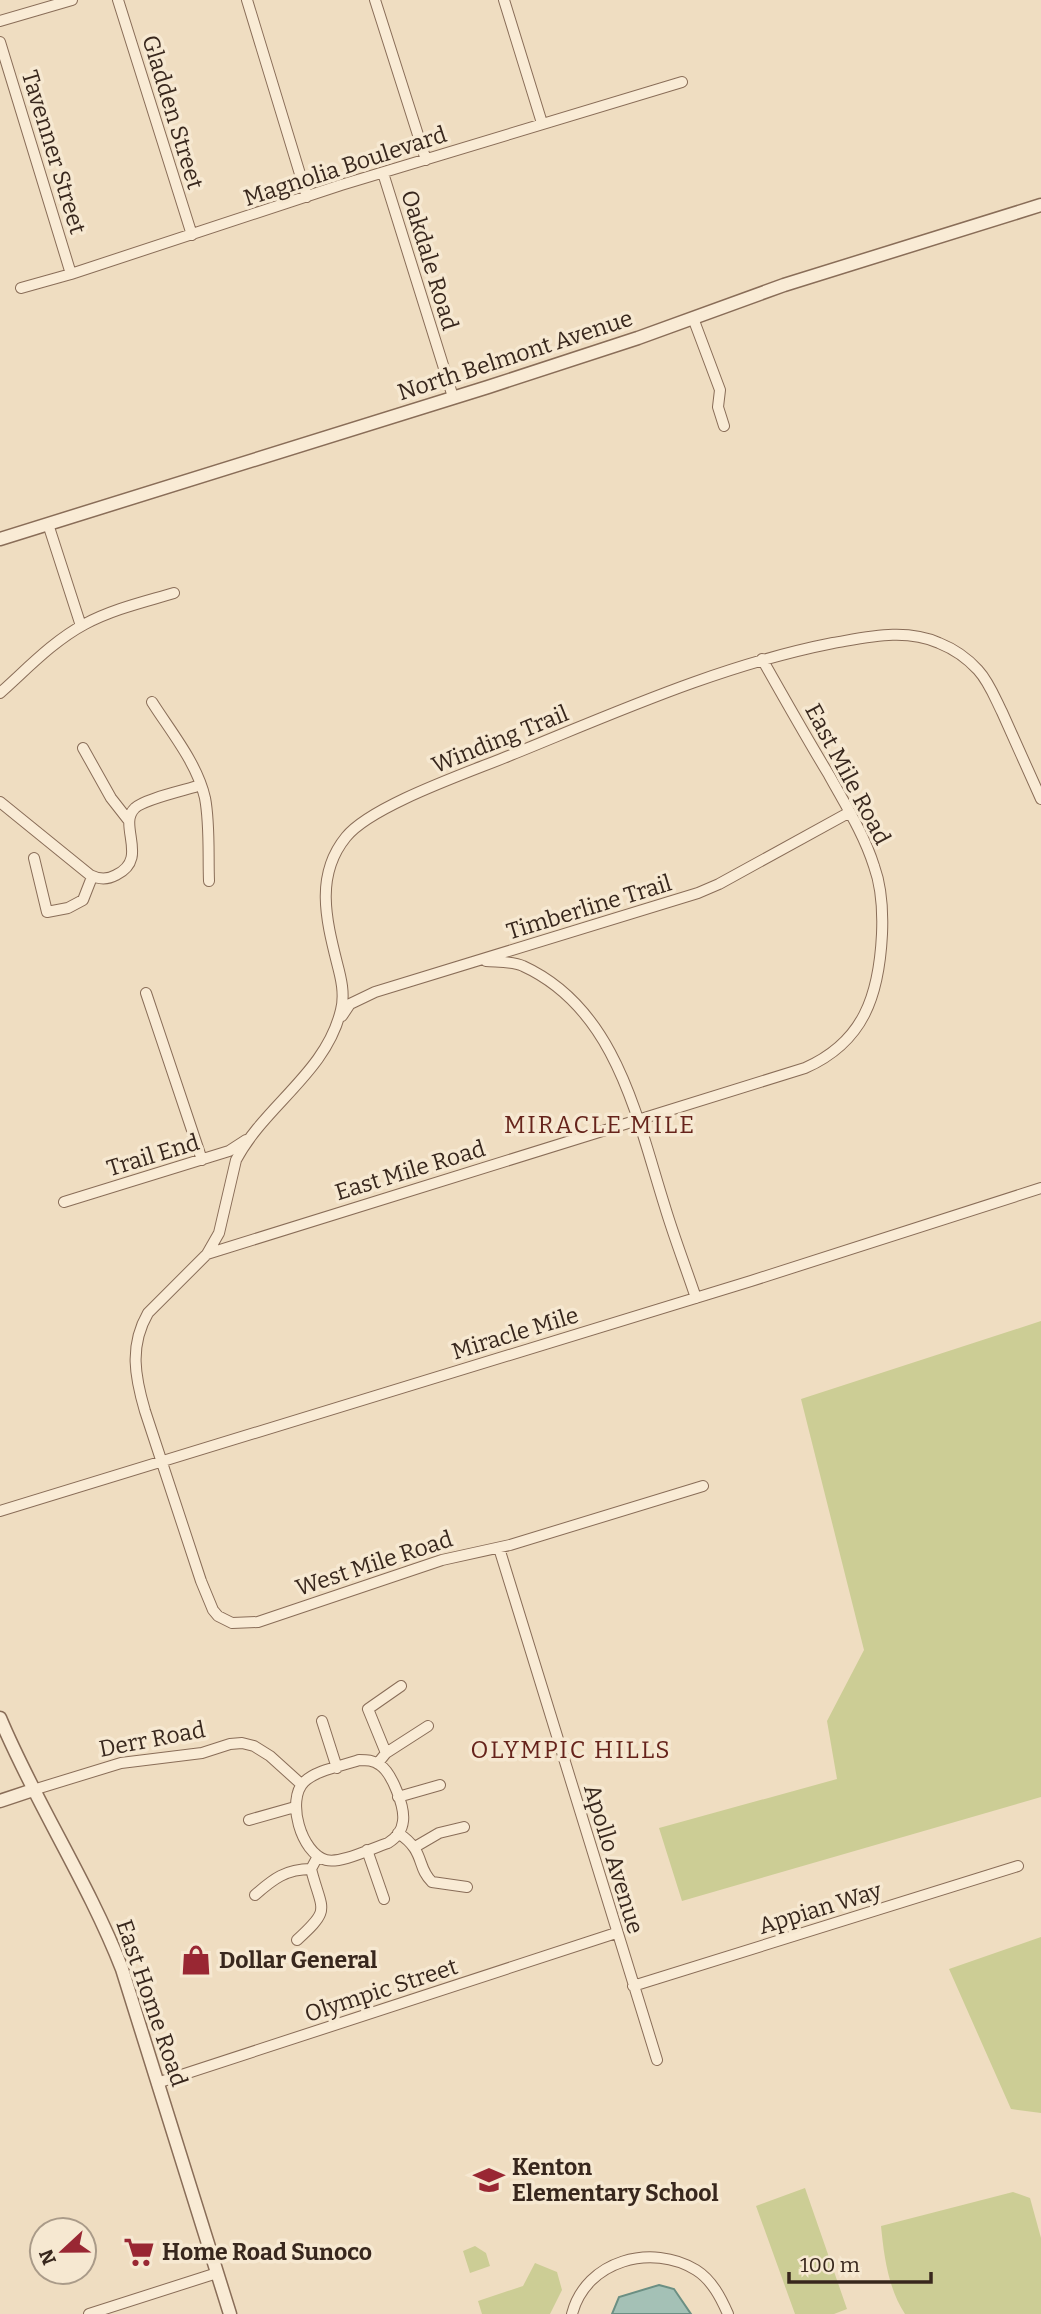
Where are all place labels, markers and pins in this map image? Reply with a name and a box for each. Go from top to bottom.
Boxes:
shop icon: Dollar General [179,1943,213,1977]
place label: Dollar General [219,1946,377,1974]
place label: Kenton Elementary School [512,2153,719,2207]
school or university icon: Kenton Elementary School [472,2163,506,2197]
supermarket icon: Home Road Sunoco [122,2235,156,2269]
place label: Home Road Sunoco [162,2238,372,2266]

